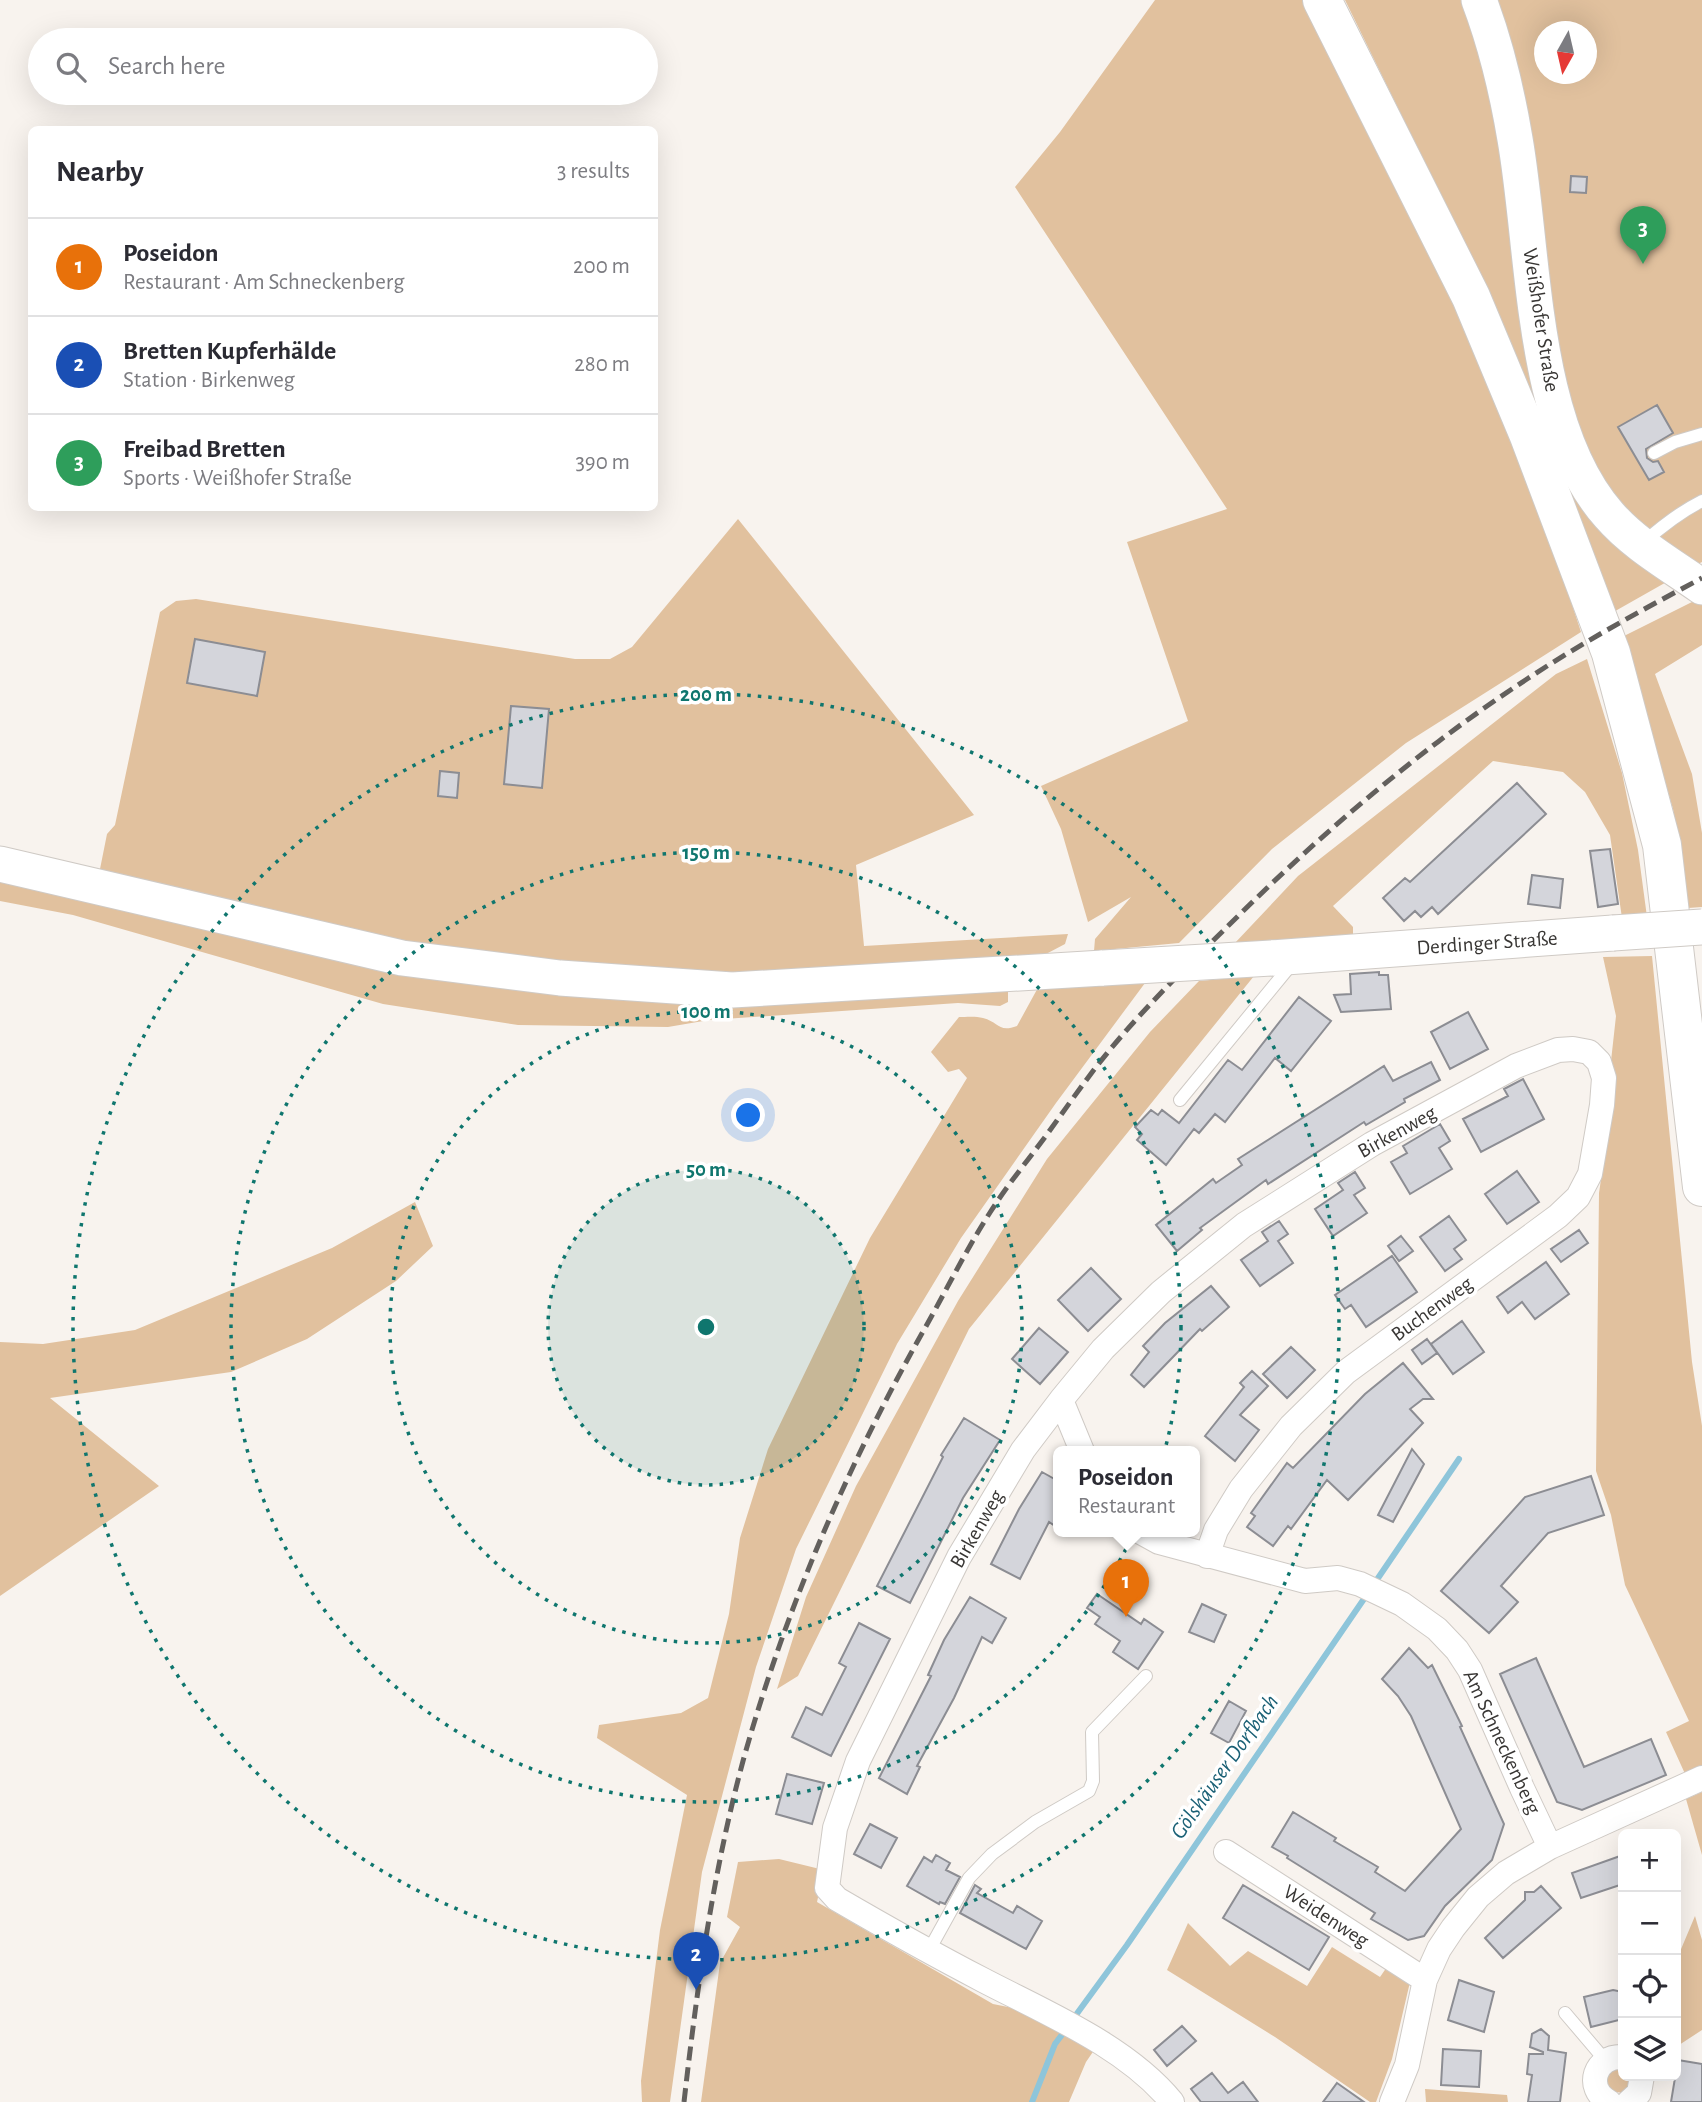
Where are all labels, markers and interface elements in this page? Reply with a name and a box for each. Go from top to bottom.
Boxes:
north arrow [1534,21,1597,84]
search box [28,28,658,105]
icon: search [52,48,90,86]
text: Search here [108,53,226,79]
text: Nearby [56,157,144,187]
text: 3 results [557,160,630,183]
pin: 3 [1620,206,1666,264]
text: Poseidon [123,240,219,266]
street label: Weißhofer Straße [1519,247,1563,393]
text: 1 [75,255,83,278]
text: 200 m [573,255,630,278]
text: Restaurant · Am Schneckenberg [123,271,404,294]
text: Bretten Kupferhälde [123,338,336,364]
text: 2 [74,353,84,376]
text: 280 m [574,353,630,376]
text: Station · Birkenweg [123,369,295,392]
text: Freibad Bretten [123,436,286,462]
text: 3 [74,451,84,474]
text: 390 m [575,451,630,474]
text: Sports · Weißhofer Straße [123,467,352,490]
text: 200 m [680,684,732,705]
text: 150 m [682,842,730,863]
street label: Derdinger Straße [1416,928,1558,958]
text: 100 m [681,1001,731,1022]
your location [731,1098,765,1132]
street label: Birkenweg [1354,1102,1440,1162]
text: 50 m [686,1159,726,1180]
street label: Buchenweg [1388,1272,1477,1345]
centre of rings [694,1315,718,1339]
popup [1053,1446,1200,1537]
text: Poseidon [1078,1464,1173,1490]
street label: Birkenweg [946,1486,1008,1572]
text: Restaurant [1078,1495,1175,1518]
pin: 1 [1103,1559,1149,1617]
street label: Am Schneckenberg [1459,1667,1545,1818]
water label: Gölshäuser Dorfbach [1167,1691,1283,1843]
map controls [1618,1829,1681,2081]
button: + [1618,1829,1681,1892]
street label: Weidenweg [1280,1881,1373,1952]
button: − [1618,1892,1681,1955]
pin: 2 [673,1932,719,1990]
button: locate [1618,1955,1681,2018]
button: layers [1618,2018,1681,2081]

